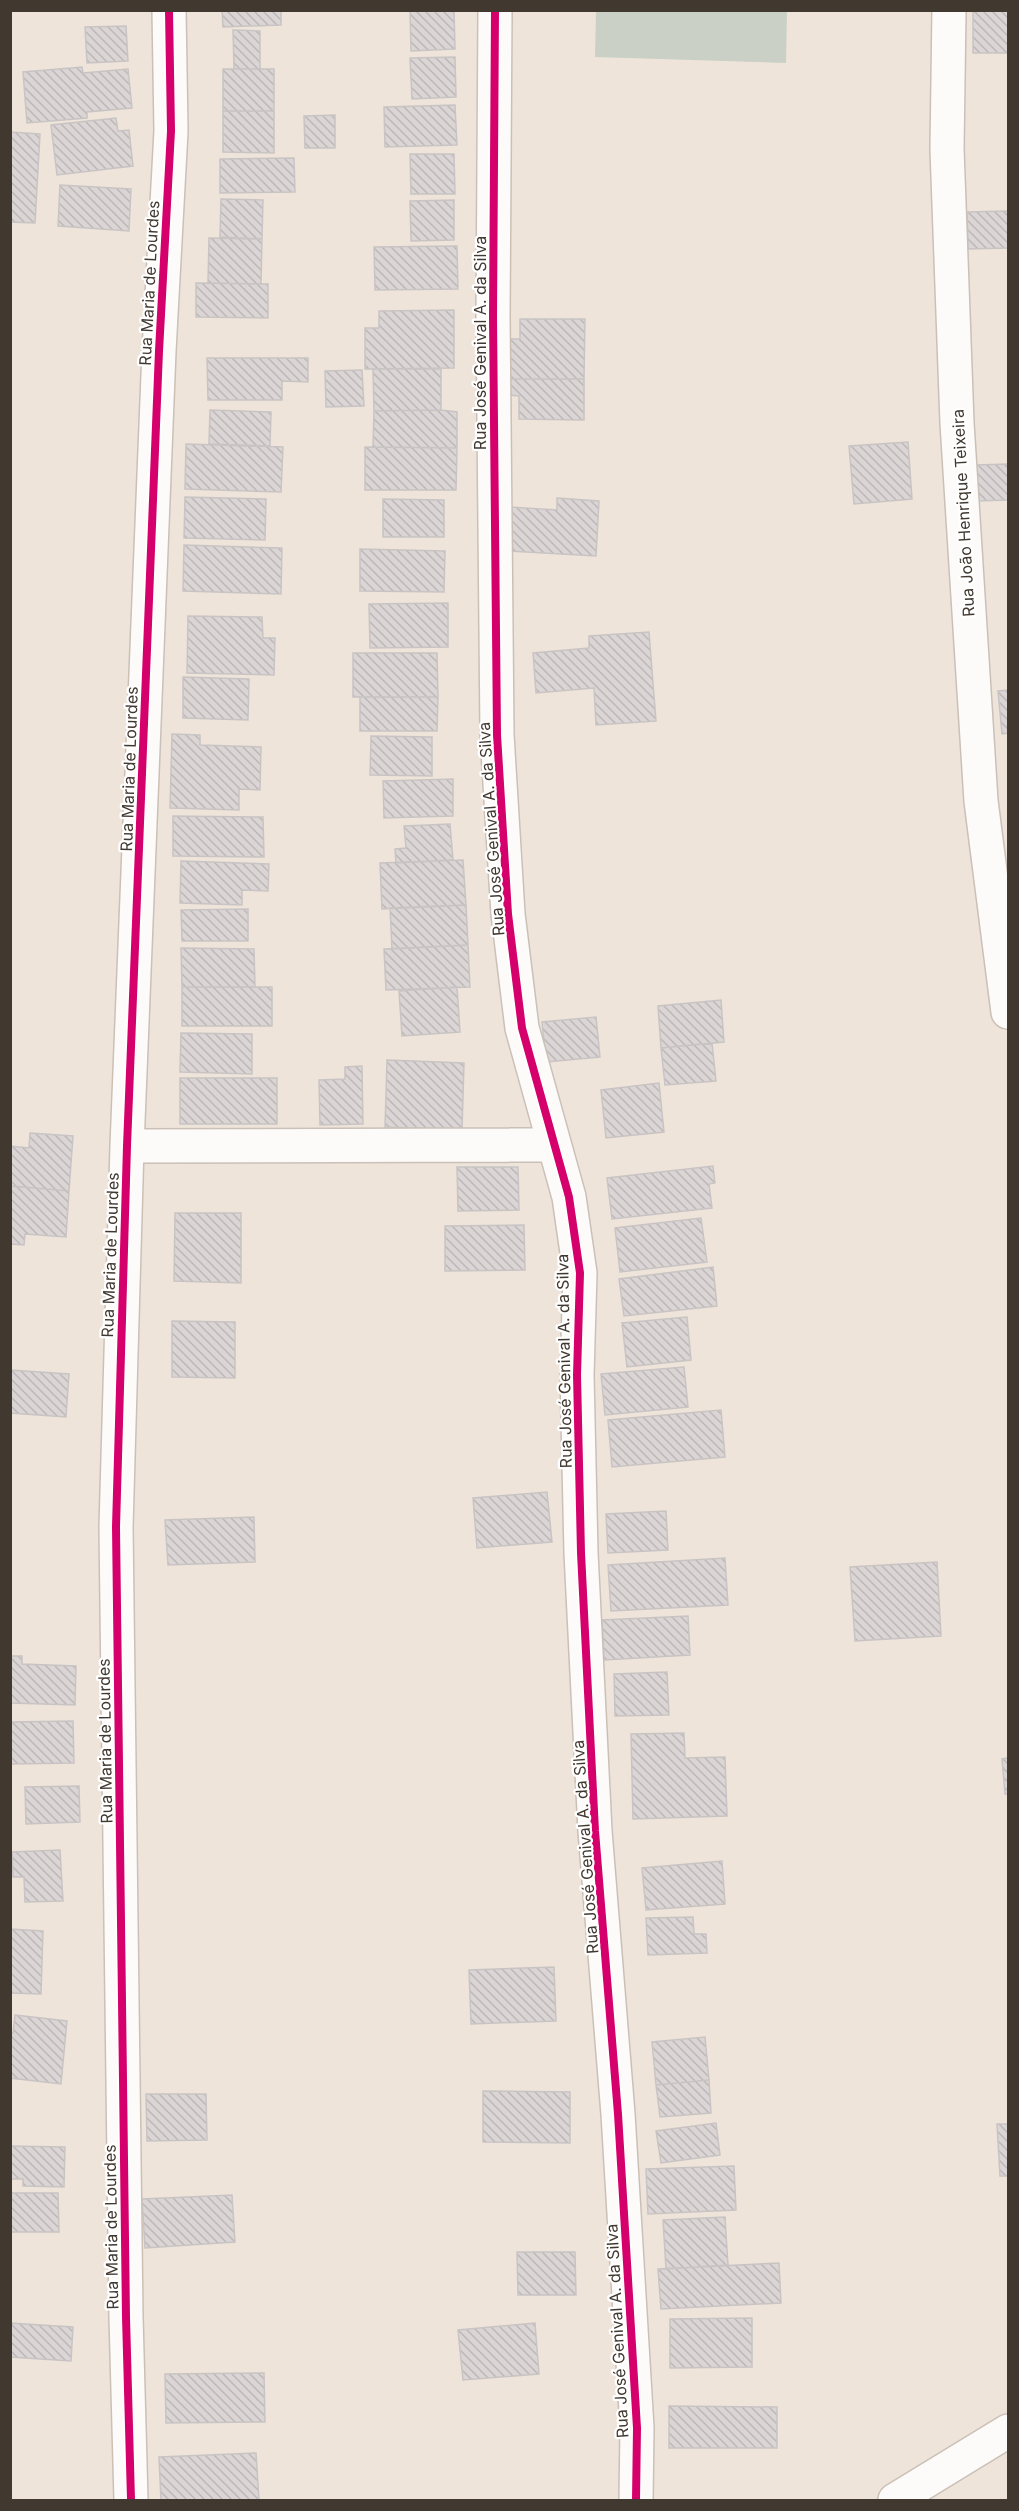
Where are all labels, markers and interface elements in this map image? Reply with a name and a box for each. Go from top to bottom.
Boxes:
street label: Rua Maria de Lourdes [135,200,163,366]
street label: Rua José Genival A. da Silva [470,236,490,450]
street label: Rua João Henrique Teixeira [948,409,978,617]
street label: Rua Maria de Lourdes [116,686,142,852]
street label: Rua José Genival A. da Silva [474,721,508,937]
street label: Rua Maria de Lourdes [97,1172,123,1338]
street label: Rua José Genival A. da Silva [552,1254,576,1468]
street label: Rua Maria de Lourdes [94,1658,116,1824]
street label: Rua José Genival A. da Silva [568,1739,602,1955]
street label: Rua Maria de Lourdes [100,2144,122,2310]
street label: Rua José Genival A. da Silva [601,2223,633,2439]

